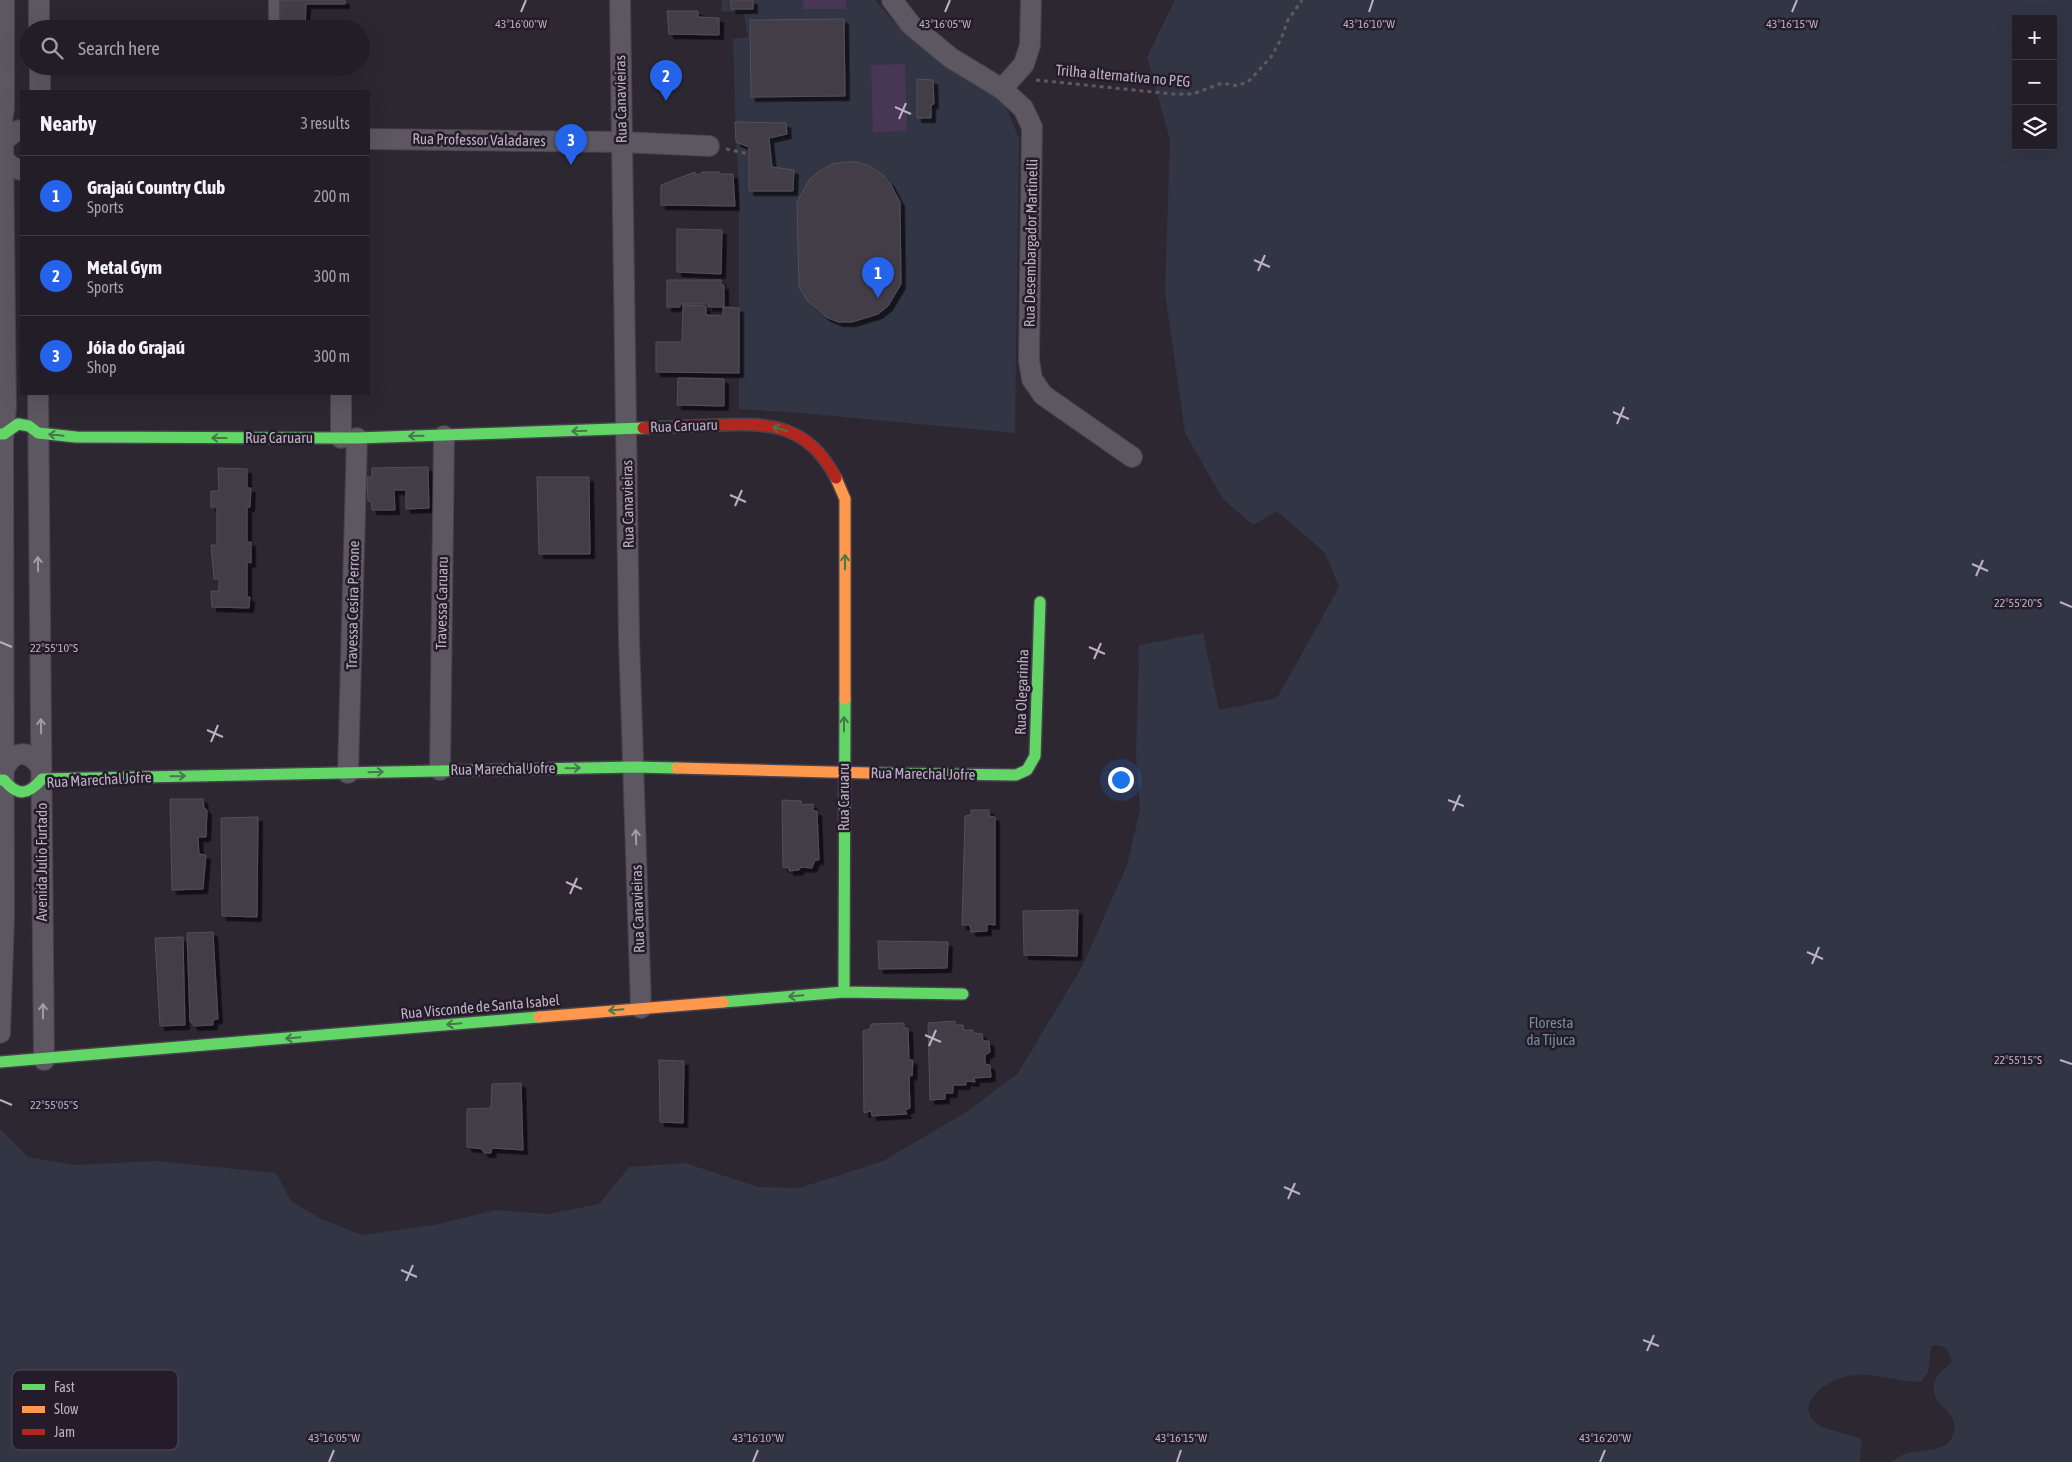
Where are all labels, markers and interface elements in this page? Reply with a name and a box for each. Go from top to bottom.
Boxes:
map controls [2012,15,2057,150]
button: + [2012,15,2057,60]
text: 43°16'00"W [495,17,547,31]
text: 43°16'05"W [919,17,971,31]
text: 43°16'10"W [1343,17,1395,31]
text: 43°16'15"W [1766,17,1818,31]
search box [20,20,370,75]
icon: search [38,34,66,62]
text: Search here [78,37,160,59]
street label: Rua Canavieiras [611,55,630,143]
pin: 2 [650,60,682,101]
button: − [2012,60,2057,105]
street label: Trilha alternativa no PEG [1055,61,1191,90]
button: layers [2012,105,2057,150]
text: Nearby [40,111,96,135]
text: 3 results [300,114,350,132]
pin: 3 [555,124,587,165]
street label: Rua Professor Valadares [412,130,546,149]
street label: Rua Desembargador Martinelli [1021,159,1040,327]
text: Grajaú Country Club [87,176,225,198]
text: 1 [52,187,60,205]
text: 200 m [314,187,350,205]
text: Sports [87,198,124,216]
text: Metal Gym [87,256,162,278]
pin: 1 [862,257,894,298]
text: 2 [52,267,60,285]
text: 300 m [314,267,350,285]
text: Sports [87,278,124,296]
text: Jóia do Grajaú [87,336,185,358]
text: 3 [52,347,60,365]
text: 300 m [314,347,350,365]
text: Shop [87,358,117,376]
street label: Rua Caruaru [650,416,718,435]
one-way arrow [773,424,789,433]
one-way arrow [571,426,587,435]
street label: Rua Caruaru [245,429,313,446]
one-way arrow [49,430,65,440]
one-way arrow [408,432,424,441]
one-way arrow [211,433,227,443]
street label: Rua Canavieiras [618,460,637,548]
street label: Travessa Cesira Perrone [343,540,362,669]
one-way arrow [840,554,850,570]
one-way arrow [34,556,43,572]
street label: Travessa Caruaru [432,556,451,650]
text: 22°55'20"S [1994,596,2042,610]
text: 22°55'10"S [30,641,78,655]
street label: Rua Olegarinha [1012,649,1031,735]
one-way arrow [839,716,849,732]
one-way arrow [36,718,46,734]
street label: Rua Marechal Jofre [450,759,556,778]
one-way arrow [565,763,581,773]
street label: Rua Caruaru [835,763,852,831]
street label: Rua Marechal Jofre [870,764,976,783]
one-way arrow [368,767,384,777]
your location [1108,767,1134,793]
street label: Rua Marechal Jofre [46,768,152,791]
one-way arrow [170,772,186,781]
street label: Avenida Julio Furtado [33,803,50,921]
one-way arrow [631,829,641,846]
street label: Rua Canavieiras [627,865,648,953]
street label: Rua Visconde de Santa Isabel [400,991,560,1022]
one-way arrow [788,991,804,1000]
one-way arrow [38,1003,48,1020]
one-way arrow [609,1006,625,1015]
park label: Floresta da Tijuca [1526,1014,1576,1048]
one-way arrow [447,1020,463,1029]
one-way arrow [285,1034,301,1043]
text: 22°55'15"S [1994,1053,2042,1067]
text: 22°55'05"S [30,1098,78,1112]
legend [12,1370,178,1450]
text: Fast [54,1379,75,1395]
text: Slow [54,1401,79,1417]
text: Jam [54,1424,75,1440]
text: 43°16'05"W [308,1431,360,1445]
text: 43°16'10"W [732,1431,784,1445]
text: 43°16'15"W [1155,1431,1207,1445]
text: 43°16'20"W [1579,1431,1631,1445]

